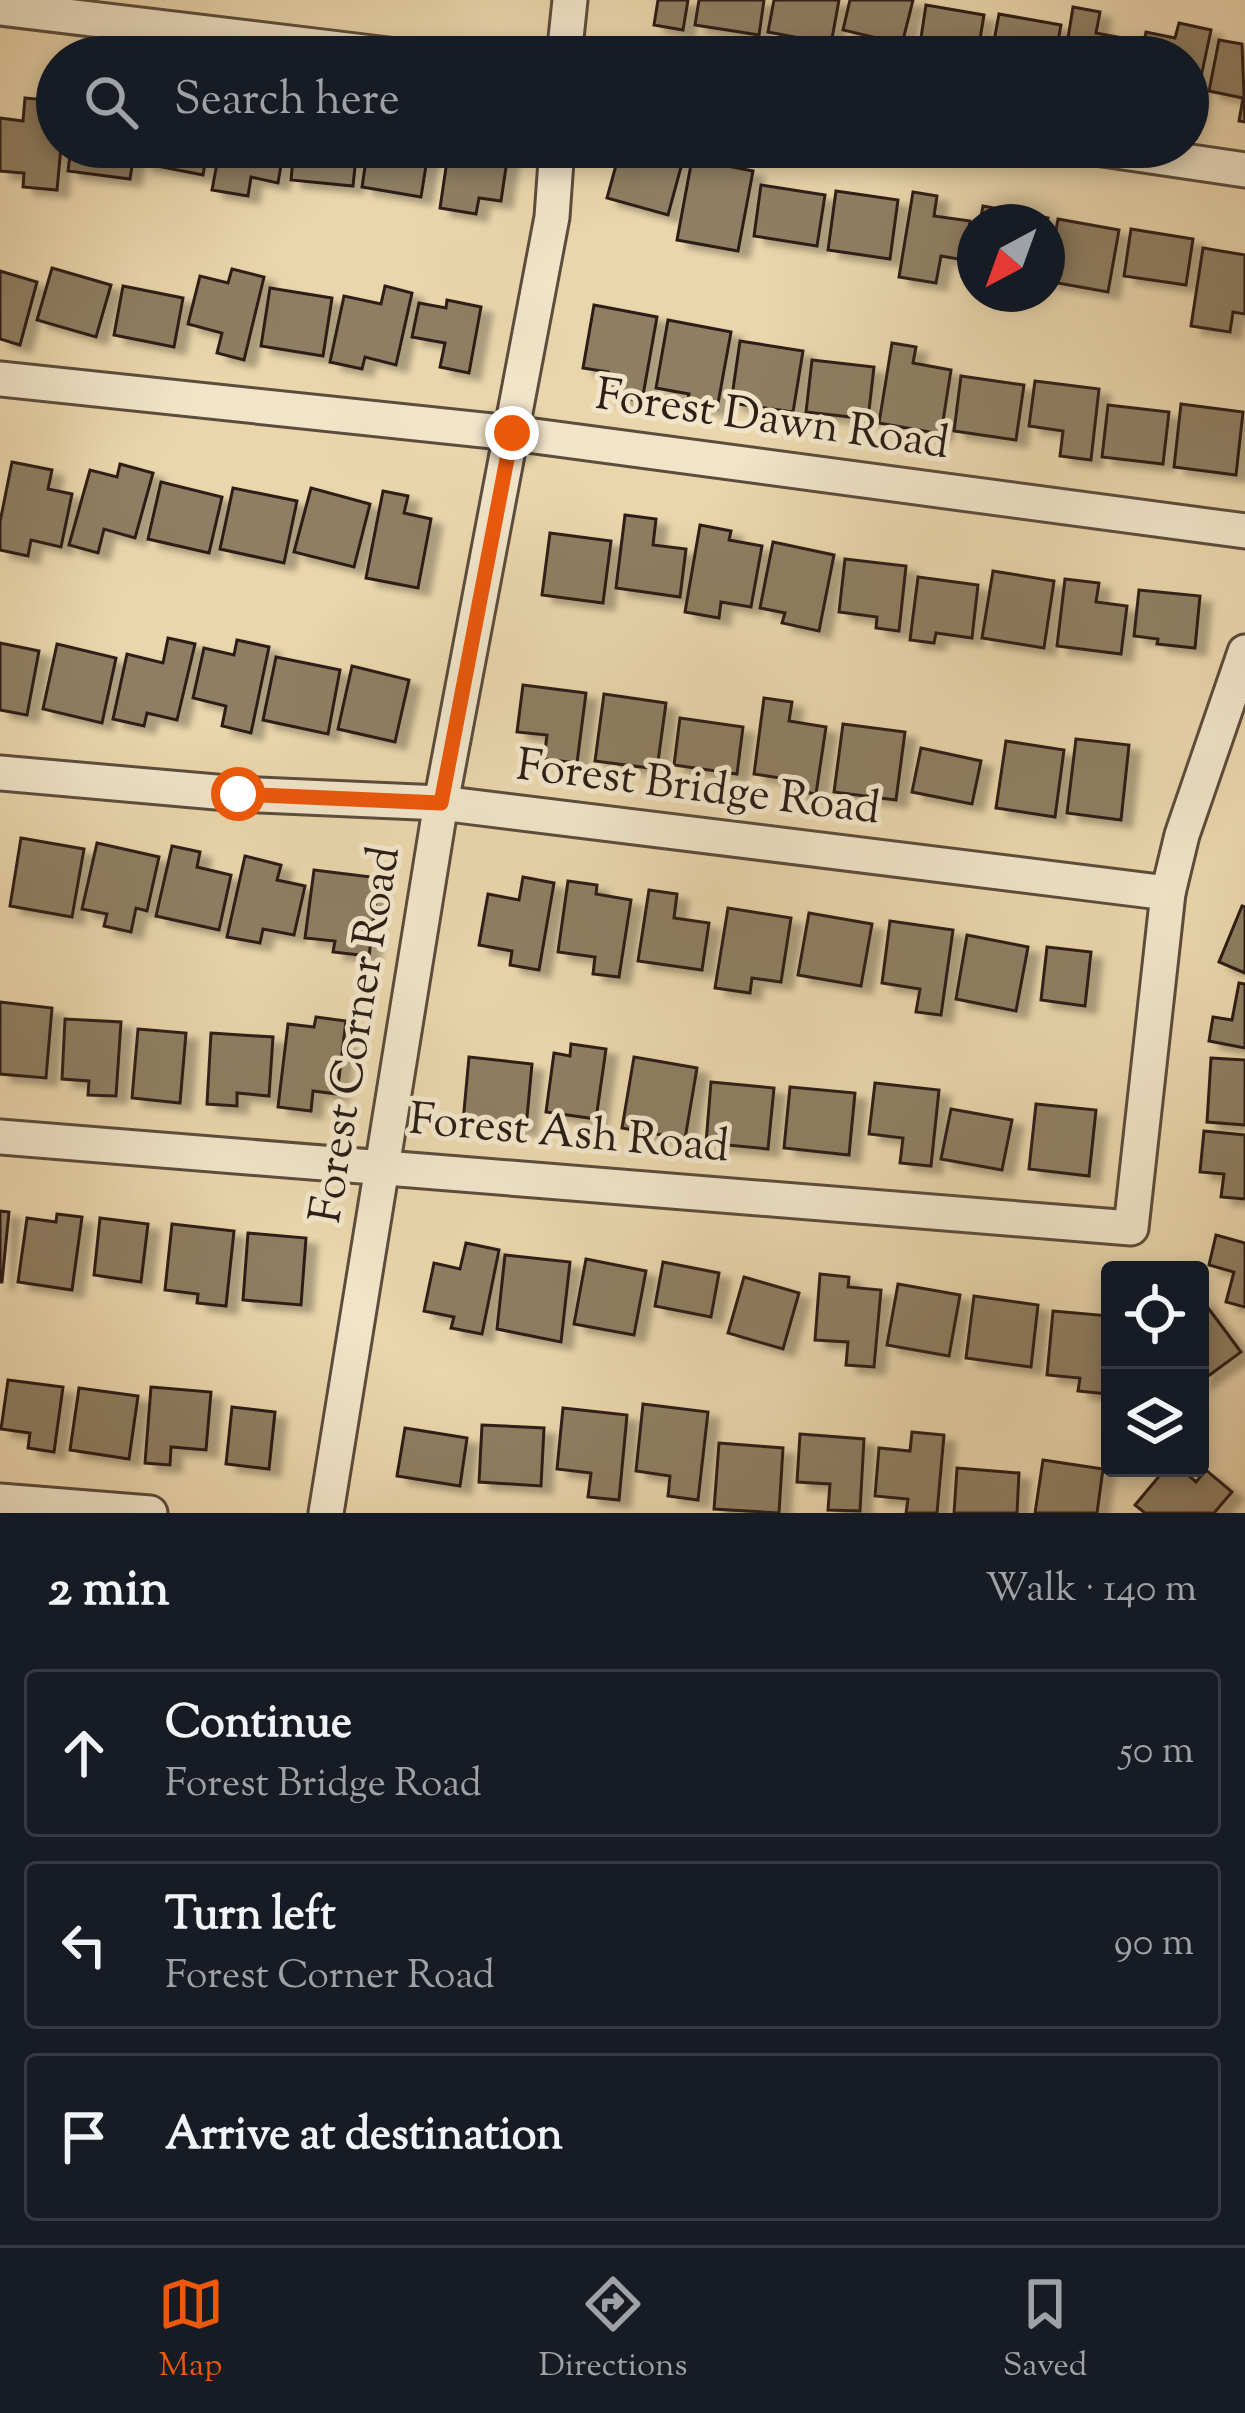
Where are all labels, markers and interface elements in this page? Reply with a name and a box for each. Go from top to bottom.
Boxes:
search box [36,36,1209,168]
icon: search [78,69,144,135]
text: Search here [174,70,400,135]
north arrow [957,204,1065,312]
street label: Forest Dawn Road [591,365,953,479]
route end [485,406,539,460]
street label: Forest Bridge Road [513,735,883,845]
route start [211,767,265,821]
street label: Forest Corner Road [296,842,420,1228]
street label: Forest Ash Road [406,1090,732,1182]
map controls [1101,1261,1209,1477]
button: locate [1101,1261,1209,1369]
button: layers [1101,1369,1209,1477]
text: 2 min [48,1555,170,1628]
text: Walk · 140 m [985,1563,1197,1619]
text: Continue [165,1693,352,1758]
icon: ahead [51,1720,117,1786]
text: 50 m [1119,1725,1194,1781]
text: Forest Bridge Road [165,1758,482,1814]
text: Turn left [165,1885,336,1950]
icon: left [51,1912,117,1978]
text: 90 m [1114,1917,1194,1973]
text: Forest Corner Road [165,1950,495,2006]
icon: arrive [51,2104,117,2170]
text: Arrive at destination [165,2105,563,2170]
tab: Map [158,2271,224,2391]
tab: Directions [539,2271,688,2391]
tab: Saved [1003,2271,1087,2391]

